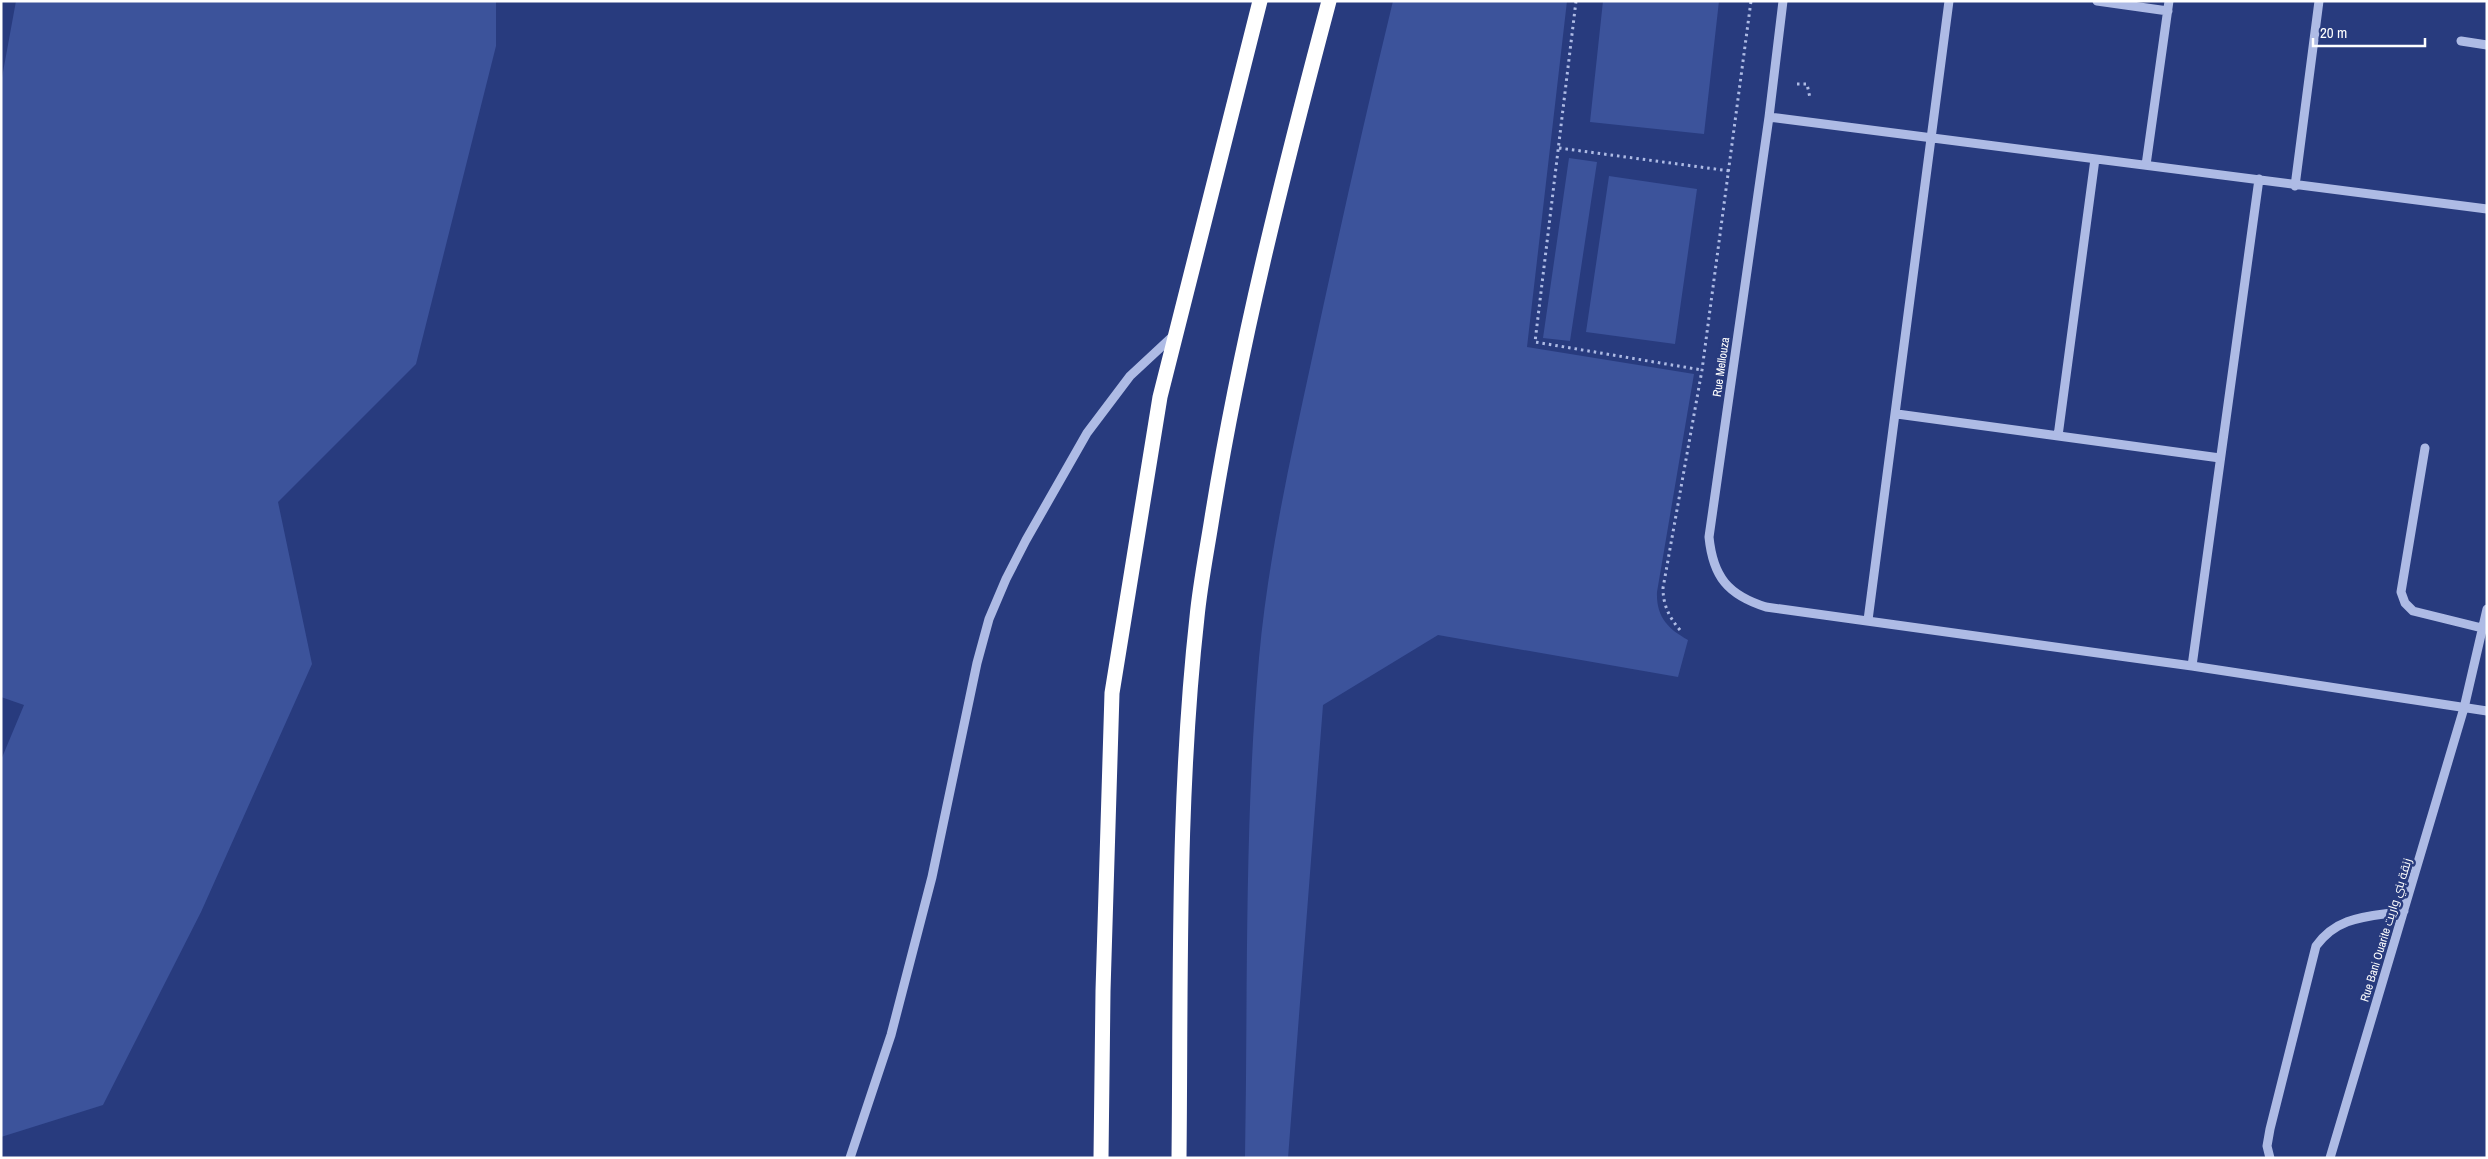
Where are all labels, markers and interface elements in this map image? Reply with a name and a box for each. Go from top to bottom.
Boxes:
scale bar [2313,15,2426,47]
text: 20 m [2320,22,2347,43]
street label: Rue Mellouza [1709,336,1733,398]
street label: Rue Bani Ouarite زنقة بني واريت [2357,856,2417,1004]

